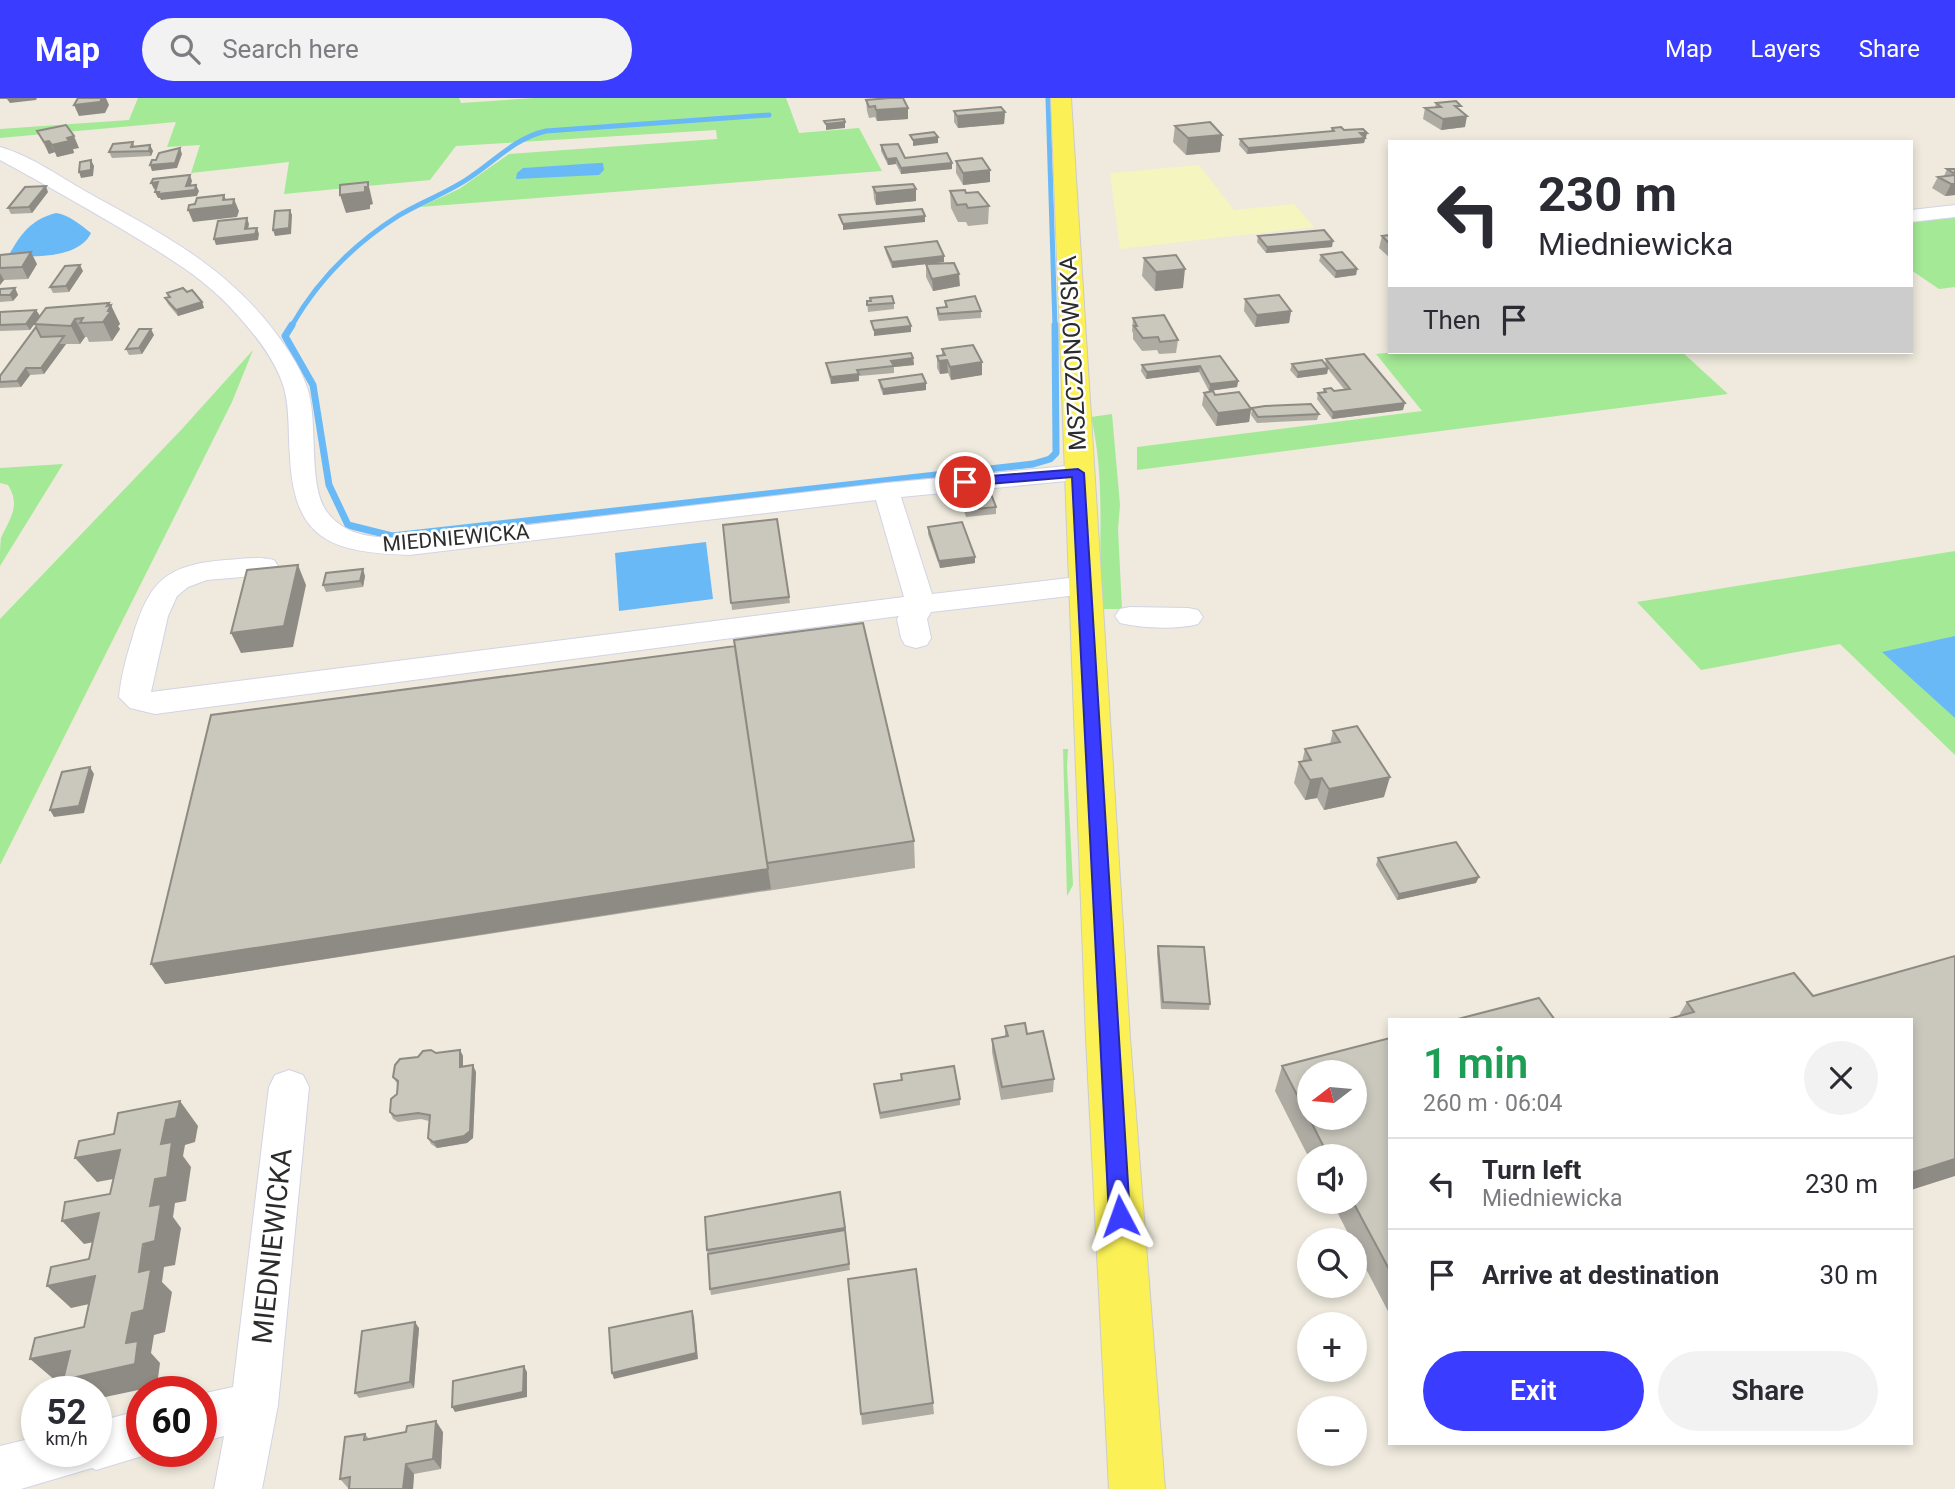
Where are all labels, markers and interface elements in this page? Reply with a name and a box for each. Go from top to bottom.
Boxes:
search box [142,18,632,81]
text: Map [35,30,100,69]
icon: search [166,30,204,68]
text: Search here [222,34,359,64]
text: Map [1665,35,1713,63]
text: Layers [1751,35,1821,63]
text: Share [1859,35,1920,63]
text: 230 m [1538,166,1677,223]
icon: left [1423,168,1514,259]
text: Miedniewicka [1538,225,1733,263]
street label: MSZCZONOWSKA [1054,254,1092,451]
icon: arrive [1495,301,1533,339]
text: Then [1423,305,1481,335]
pin [935,452,995,512]
icon: arrive [946,463,984,501]
street label: MIEDNIEWICKA [382,520,531,556]
text: 1 min [1423,1039,1528,1088]
button: close [1804,1041,1878,1115]
north arrow [1297,1060,1367,1130]
map controls [1297,1060,1367,1466]
text: 260 m · 06:04 [1423,1090,1562,1117]
button: sound [1297,1144,1367,1214]
street label: MIEDNIEWICKA [245,1147,299,1345]
text: Turn left [1482,1155,1581,1185]
icon: left [1423,1165,1461,1203]
text: 230 m [1805,1169,1878,1199]
position arrow [1083,1179,1157,1253]
text: Miedniewicka [1482,1185,1622,1212]
button: search [1297,1228,1367,1298]
icon: arrive [1423,1256,1461,1294]
text: Arrive at destination [1482,1260,1719,1290]
text: 30 m [1820,1260,1878,1290]
button: + [1297,1312,1367,1382]
button: Exit [1423,1351,1644,1431]
button: Share [1658,1351,1878,1431]
speed limit sign: 60 [126,1376,217,1467]
text: 52 [46,1392,87,1433]
button: − [1297,1396,1367,1466]
text: km/h [45,1428,88,1449]

